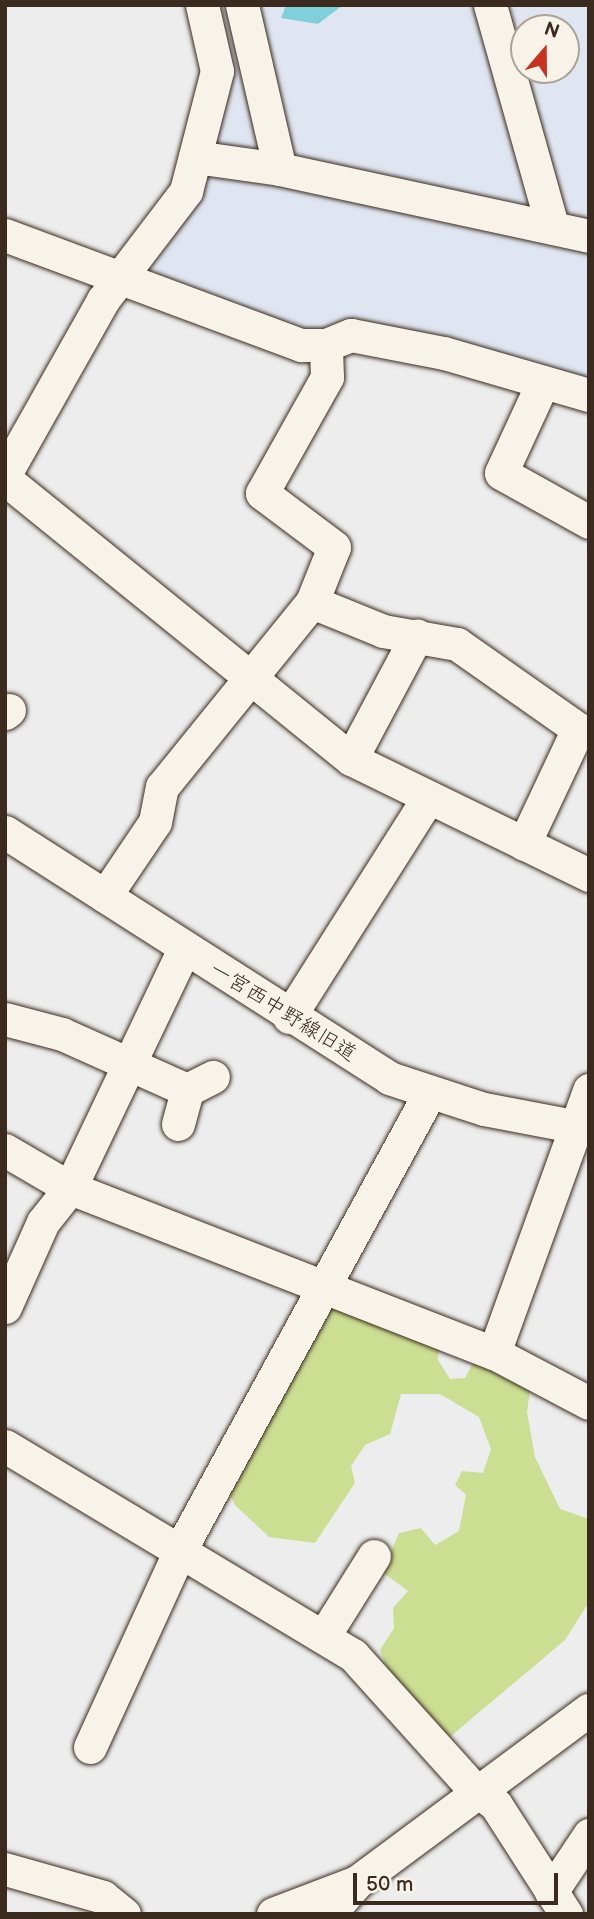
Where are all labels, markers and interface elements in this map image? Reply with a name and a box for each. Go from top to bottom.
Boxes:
north arrow [510,14,580,84]
text: N [541,17,562,44]
street label: 一宮西中野線旧道 [205,957,361,1067]
scale bar [356,1860,561,1904]
text: 50 m [366,1872,413,1897]

